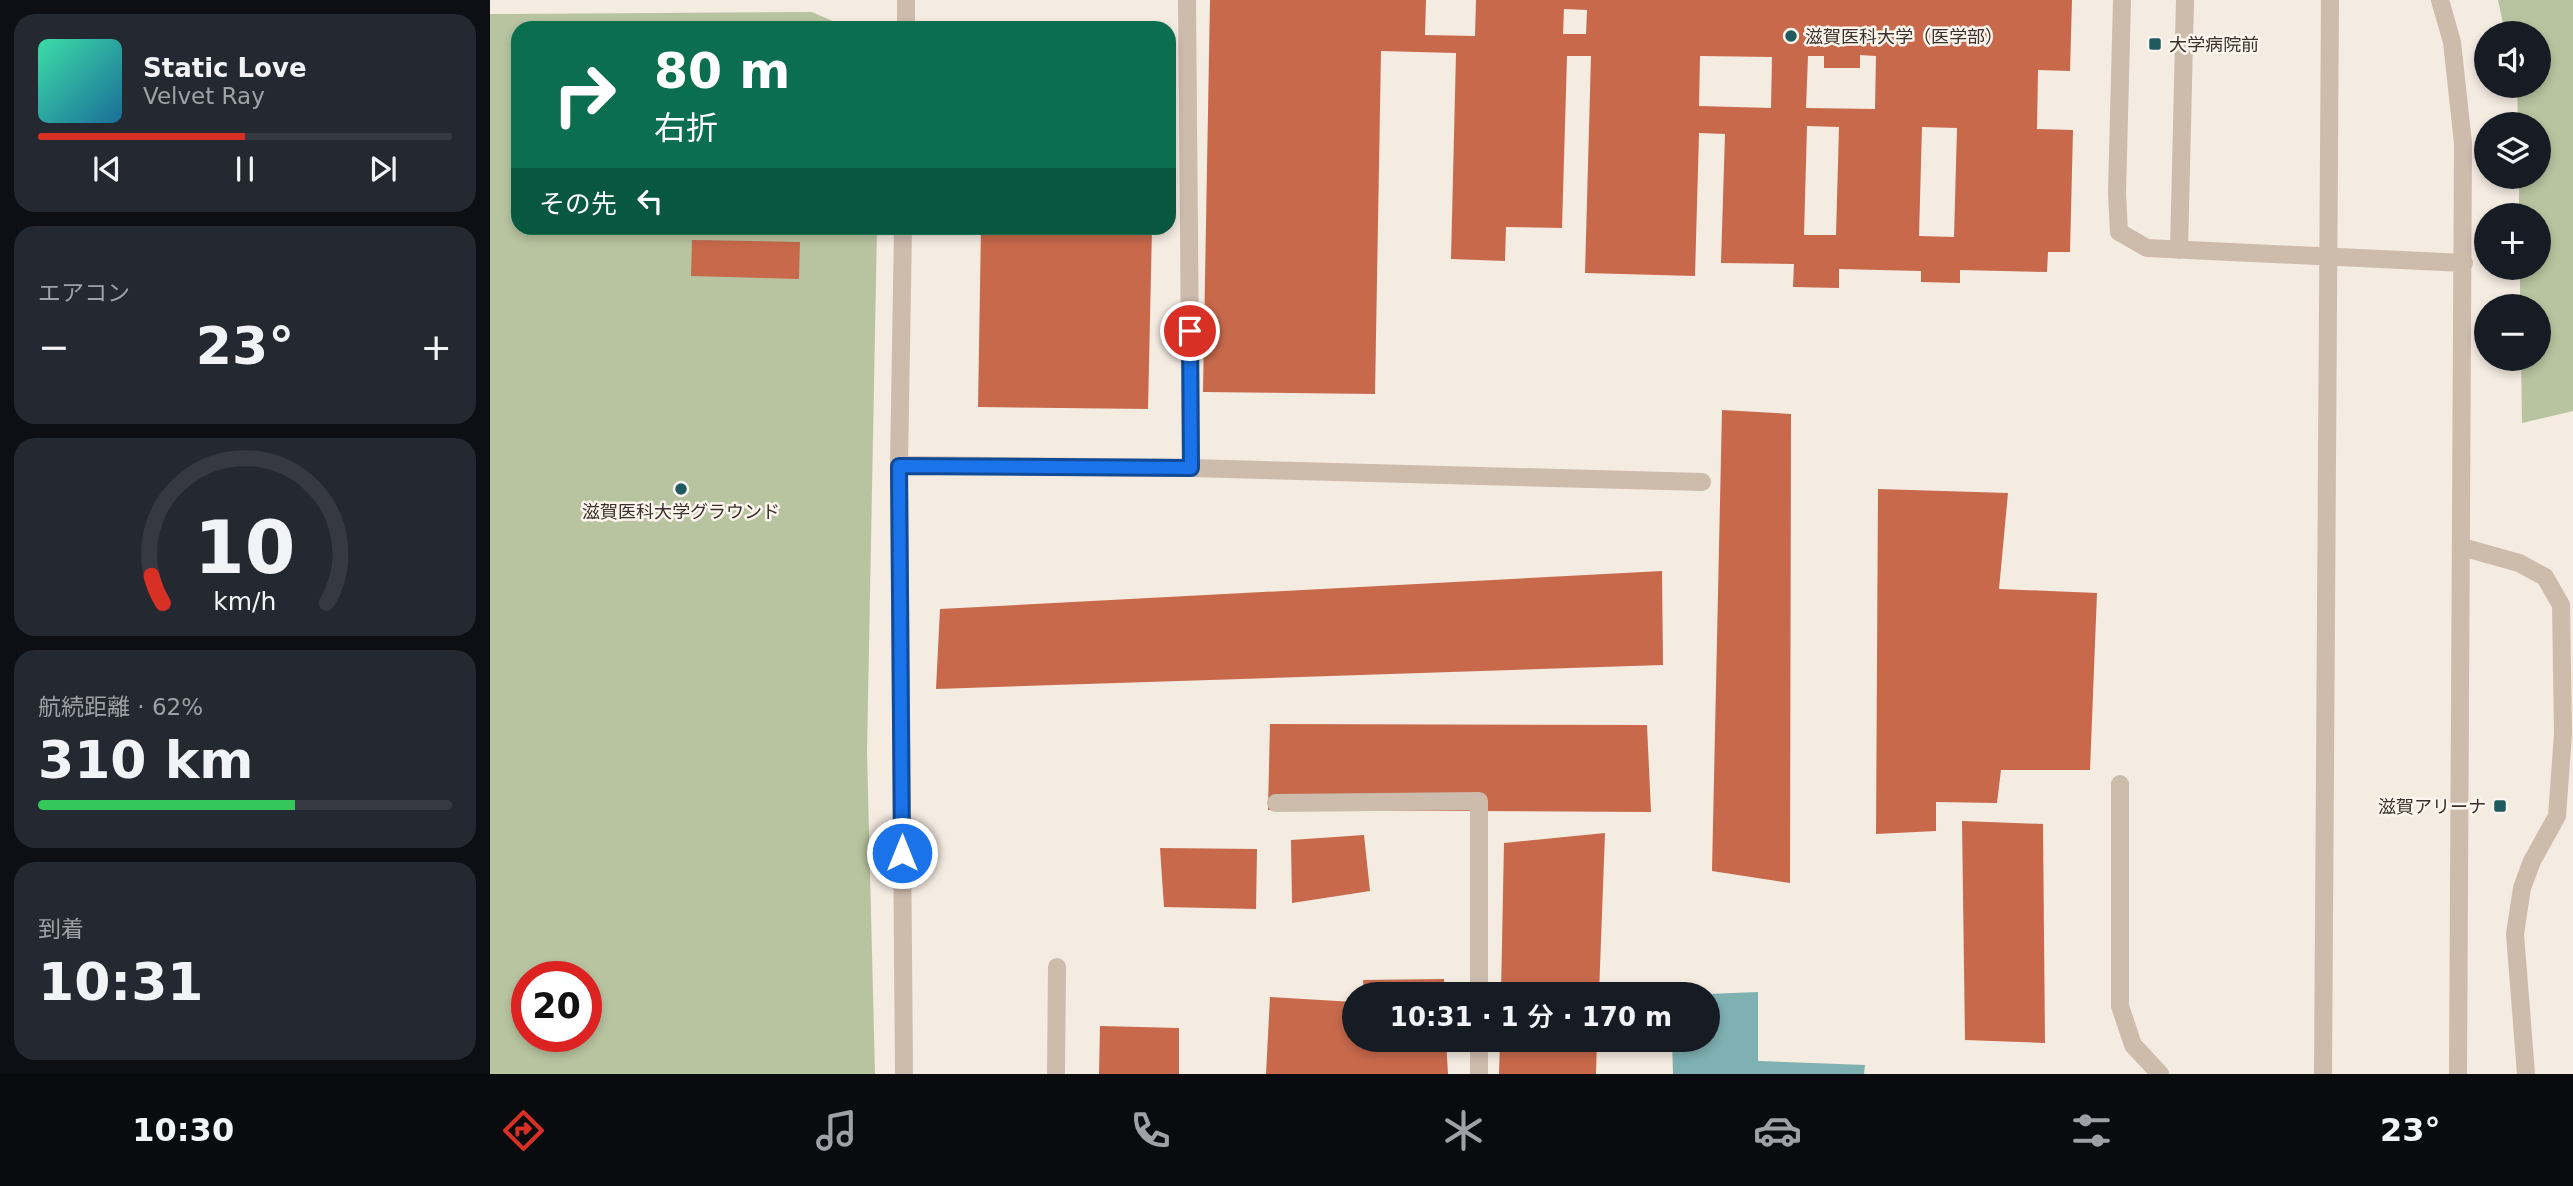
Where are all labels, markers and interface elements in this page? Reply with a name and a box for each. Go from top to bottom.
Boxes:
map controls [2474,21,2551,371]
button: sound [2474,21,2551,98]
place label: 滋賀医科大学（医学部） [1805,26,2003,47]
marker: 滋賀医科大学（医学部） [1783,28,1799,44]
place label: 大学病院前 [2169,34,2259,55]
marker: 大学病院前 [2147,36,2163,52]
text: 80 m [654,43,790,100]
icon: right [539,49,630,140]
text: Static Love [143,53,307,83]
text: Velvet Ray [143,83,265,109]
text: 右折 [654,109,718,147]
button: layers [2474,112,2551,189]
icon: previous [88,150,126,188]
icon: pause [226,150,264,188]
icon: next [364,150,402,188]
icon: left [631,182,669,220]
text: その先 [539,189,617,219]
button: + [2474,203,2551,280]
text: エアコン [38,280,130,306]
button: − [2474,294,2551,371]
pin [1160,301,1220,361]
icon: arrive [1171,312,1209,350]
text: 23° [196,316,294,376]
text: − [38,325,70,369]
text: + [420,325,452,369]
marker: 滋賀医科大学グラウンド [673,481,689,497]
place label: 滋賀医科大学グラウンド [582,501,780,522]
text: 10 [194,505,296,590]
text: km/h [213,587,277,616]
text: 航続距離 · 62% [38,694,203,720]
text: 310 km [38,730,253,790]
place label: 滋賀アリーナ [2378,796,2486,817]
marker: 滋賀アリーナ [2492,798,2508,814]
position arrow [865,816,939,890]
text: 到着 [38,916,84,942]
text: 10:31 [38,952,204,1012]
speed limit sign: 20 [511,961,602,1052]
text: 10:31 · 1 分 · 170 m [1390,1002,1672,1032]
icon: directions [499,1106,548,1155]
icon: music [812,1106,861,1155]
icon: phone [1126,1106,1175,1155]
icon: climate [1439,1106,1488,1155]
icon: car [1753,1106,1802,1155]
icon: filters [2067,1106,2116,1155]
text: 10:30 [132,1111,234,1149]
text: 23° [2380,1111,2441,1149]

